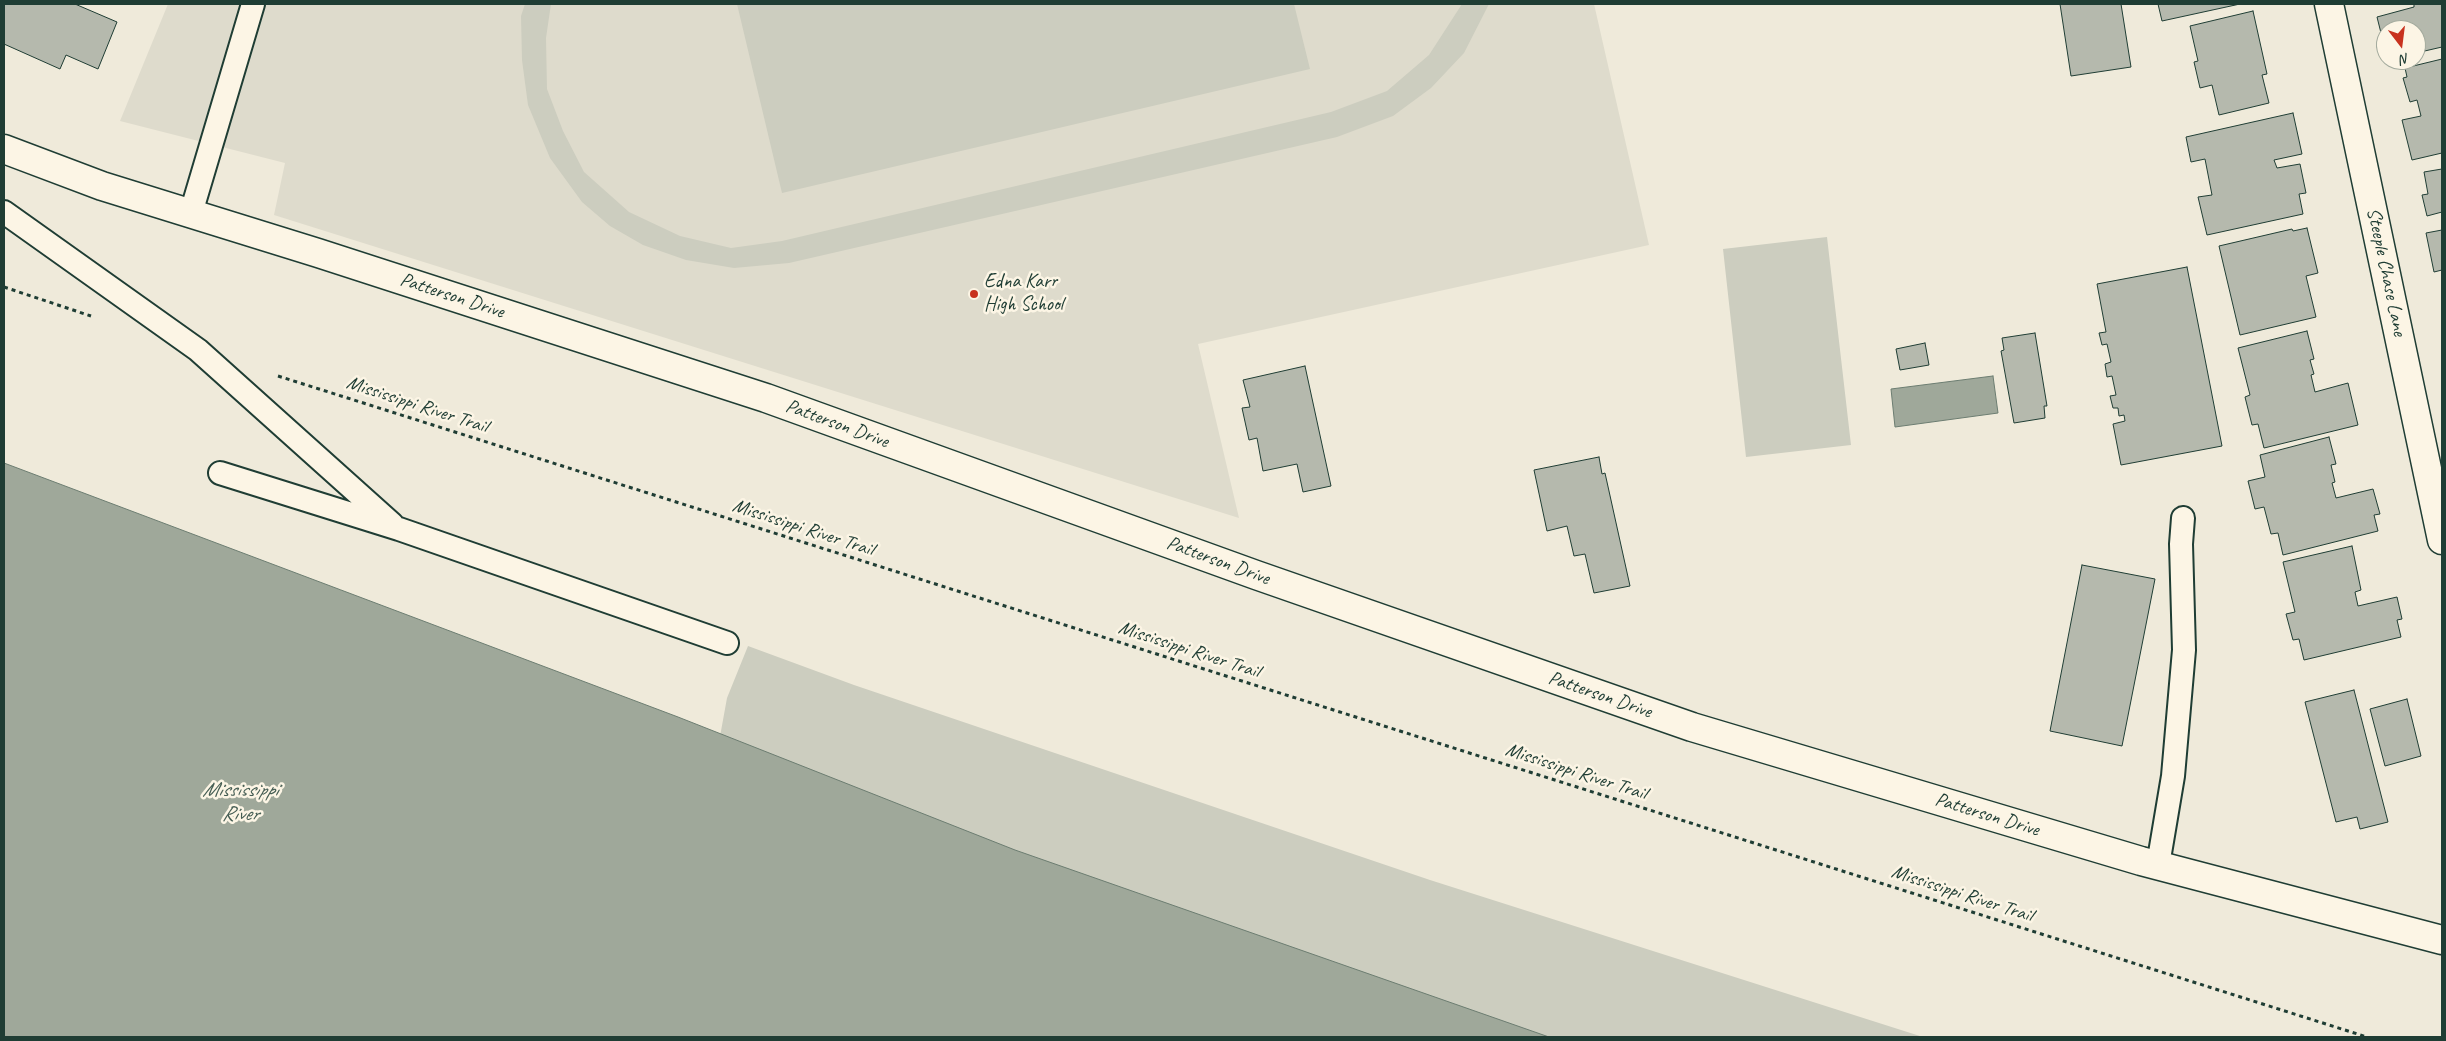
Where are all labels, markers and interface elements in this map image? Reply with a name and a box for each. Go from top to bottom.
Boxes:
north arrow [2376,20,2426,70]
text: N [2398,50,2411,68]
street label: Steeple Chase Lane [2361,206,2411,338]
street label: Patterson Drive [397,268,507,324]
place label: Edna Karr High School [984,270,1063,317]
marker: Edna Karr High School [968,288,980,300]
street label: Mississippi River Trail [343,371,491,439]
street label: Patterson Drive [782,394,892,454]
street label: Mississippi River Trail [729,494,877,562]
street label: Patterson Drive [1163,531,1273,591]
street label: Mississippi River Trail [1115,616,1263,684]
street label: Patterson Drive [1545,666,1655,724]
street label: Mississippi River Trail [1502,738,1650,806]
water label: Mississippi River [202,777,278,827]
street label: Patterson Drive [1932,788,2042,842]
street label: Mississippi River Trail [1888,860,2036,928]

